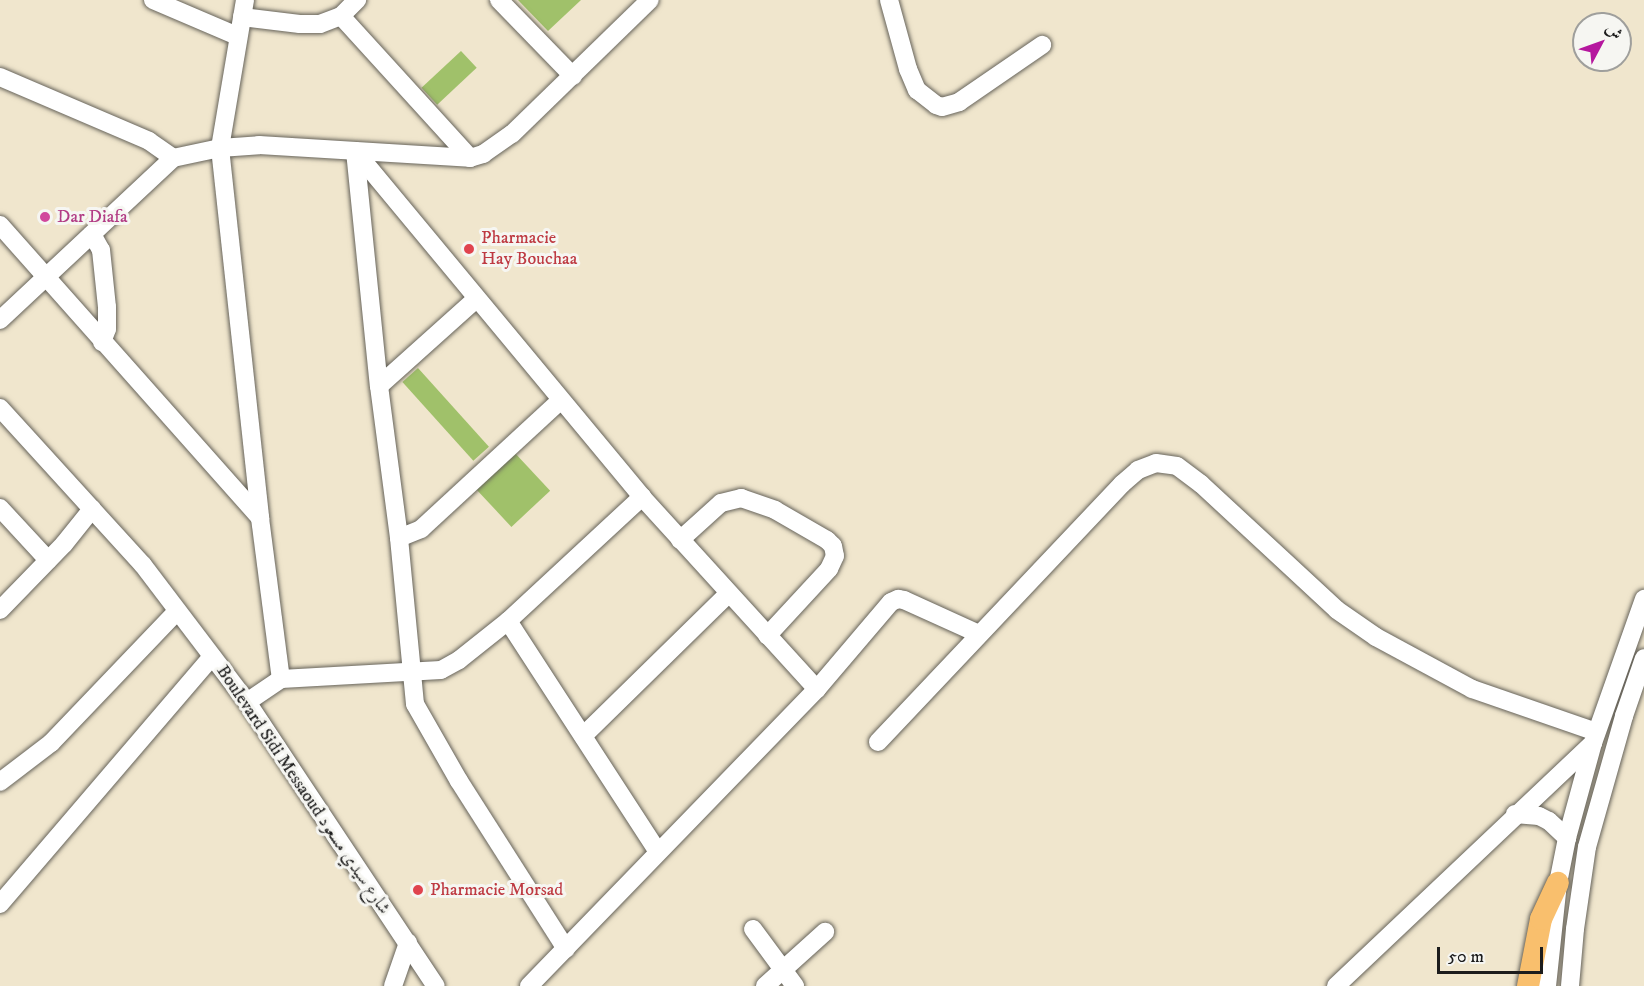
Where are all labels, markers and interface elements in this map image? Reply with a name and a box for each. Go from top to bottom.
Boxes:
north arrow [1572,12,1632,72]
text: ش [1601,19,1627,44]
place label: Dar Diafa [57,206,128,228]
marker: Dar Diafa [38,210,52,224]
place label: Pharmacie Hay Bouchaa [481,228,577,270]
marker: Pharmacie Hay Bouchaa [462,242,476,256]
street label: Boulevard Sidi Messaoud شارع سيدي مسعود [211,661,395,919]
place label: Pharmacie Morsad [430,879,563,901]
marker: Pharmacie Morsad [411,883,425,897]
scale bar [1440,935,1546,973]
text: 50 m [1448,946,1484,968]

